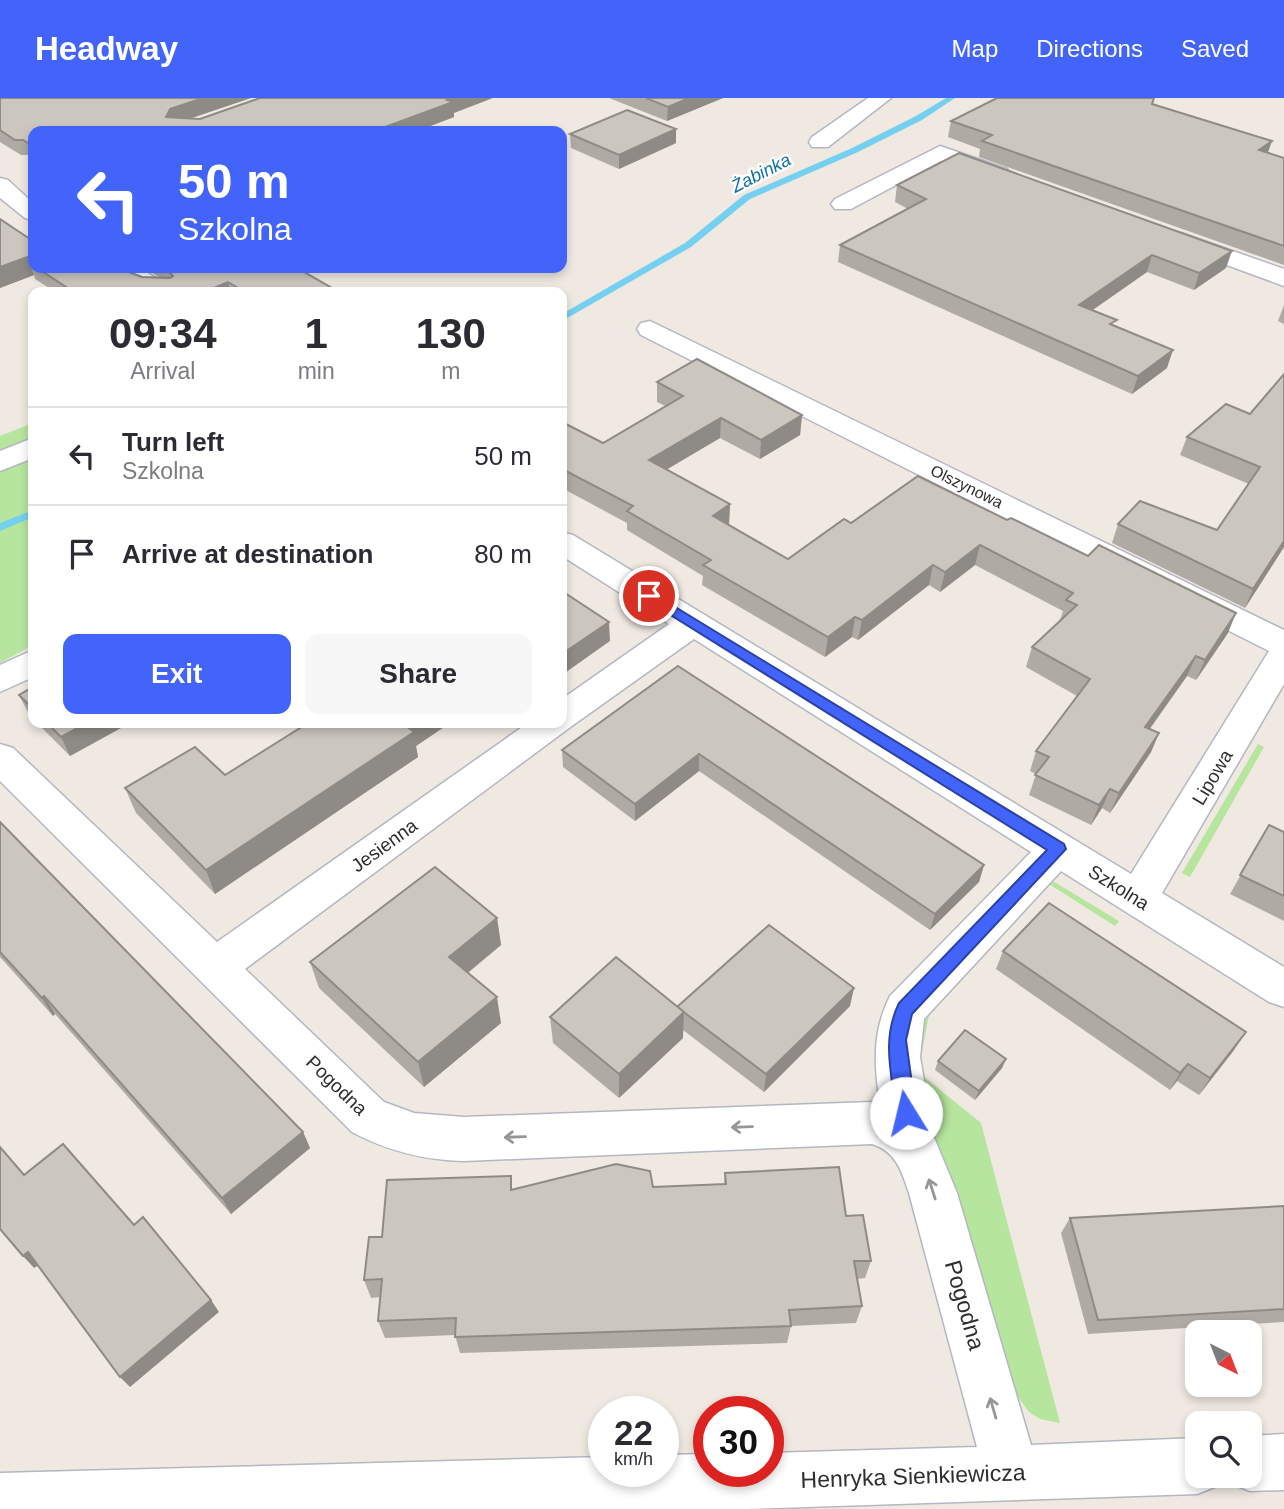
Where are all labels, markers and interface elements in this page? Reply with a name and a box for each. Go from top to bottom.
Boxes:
text: Headway [35,30,178,67]
text: Map [952,35,998,62]
text: Directions [1036,35,1143,62]
text: Saved [1181,35,1249,62]
water label: Żabinka [727,150,794,197]
icon: left [63,154,154,245]
text: 50 m [178,154,290,208]
text: Szkolna [178,211,292,247]
text: 09:34 [109,310,217,357]
text: 1 [304,310,328,357]
text: 130 [416,310,486,357]
text: Arrival [130,358,195,384]
text: min [298,358,335,384]
text: m [441,358,460,384]
text: Turn left [122,427,224,457]
icon: left [63,437,101,475]
text: 50 m [474,441,532,471]
text: Szkolna [122,458,204,484]
street label: Olszynowa [928,462,1006,511]
icon: arrive [63,535,101,573]
text: Arrive at destination [122,539,373,569]
text: 80 m [474,539,532,569]
pin [619,566,679,626]
icon: arrive [630,577,668,615]
button: Exit [63,634,291,714]
button: Share [305,634,532,714]
street label: Lipowa [1188,746,1237,808]
street label: Jesienna [347,814,422,876]
street label: Szkolna [1085,861,1153,914]
street label: Pogodna [302,1051,372,1120]
position arrow [869,1076,943,1150]
one-way arrow [731,1121,754,1134]
one-way arrow [504,1131,526,1144]
one-way arrow [925,1179,937,1201]
street label: Pogodna [940,1257,990,1353]
north arrow [1185,1320,1262,1396]
map controls [1185,1320,1262,1488]
speed limit sign: 30 [693,1396,784,1487]
one-way arrow [986,1397,999,1419]
button: search [1185,1411,1262,1488]
text: 22 [614,1413,653,1452]
text: km/h [614,1449,653,1469]
street label: Henryka Sienkiewicza [800,1459,1026,1493]

